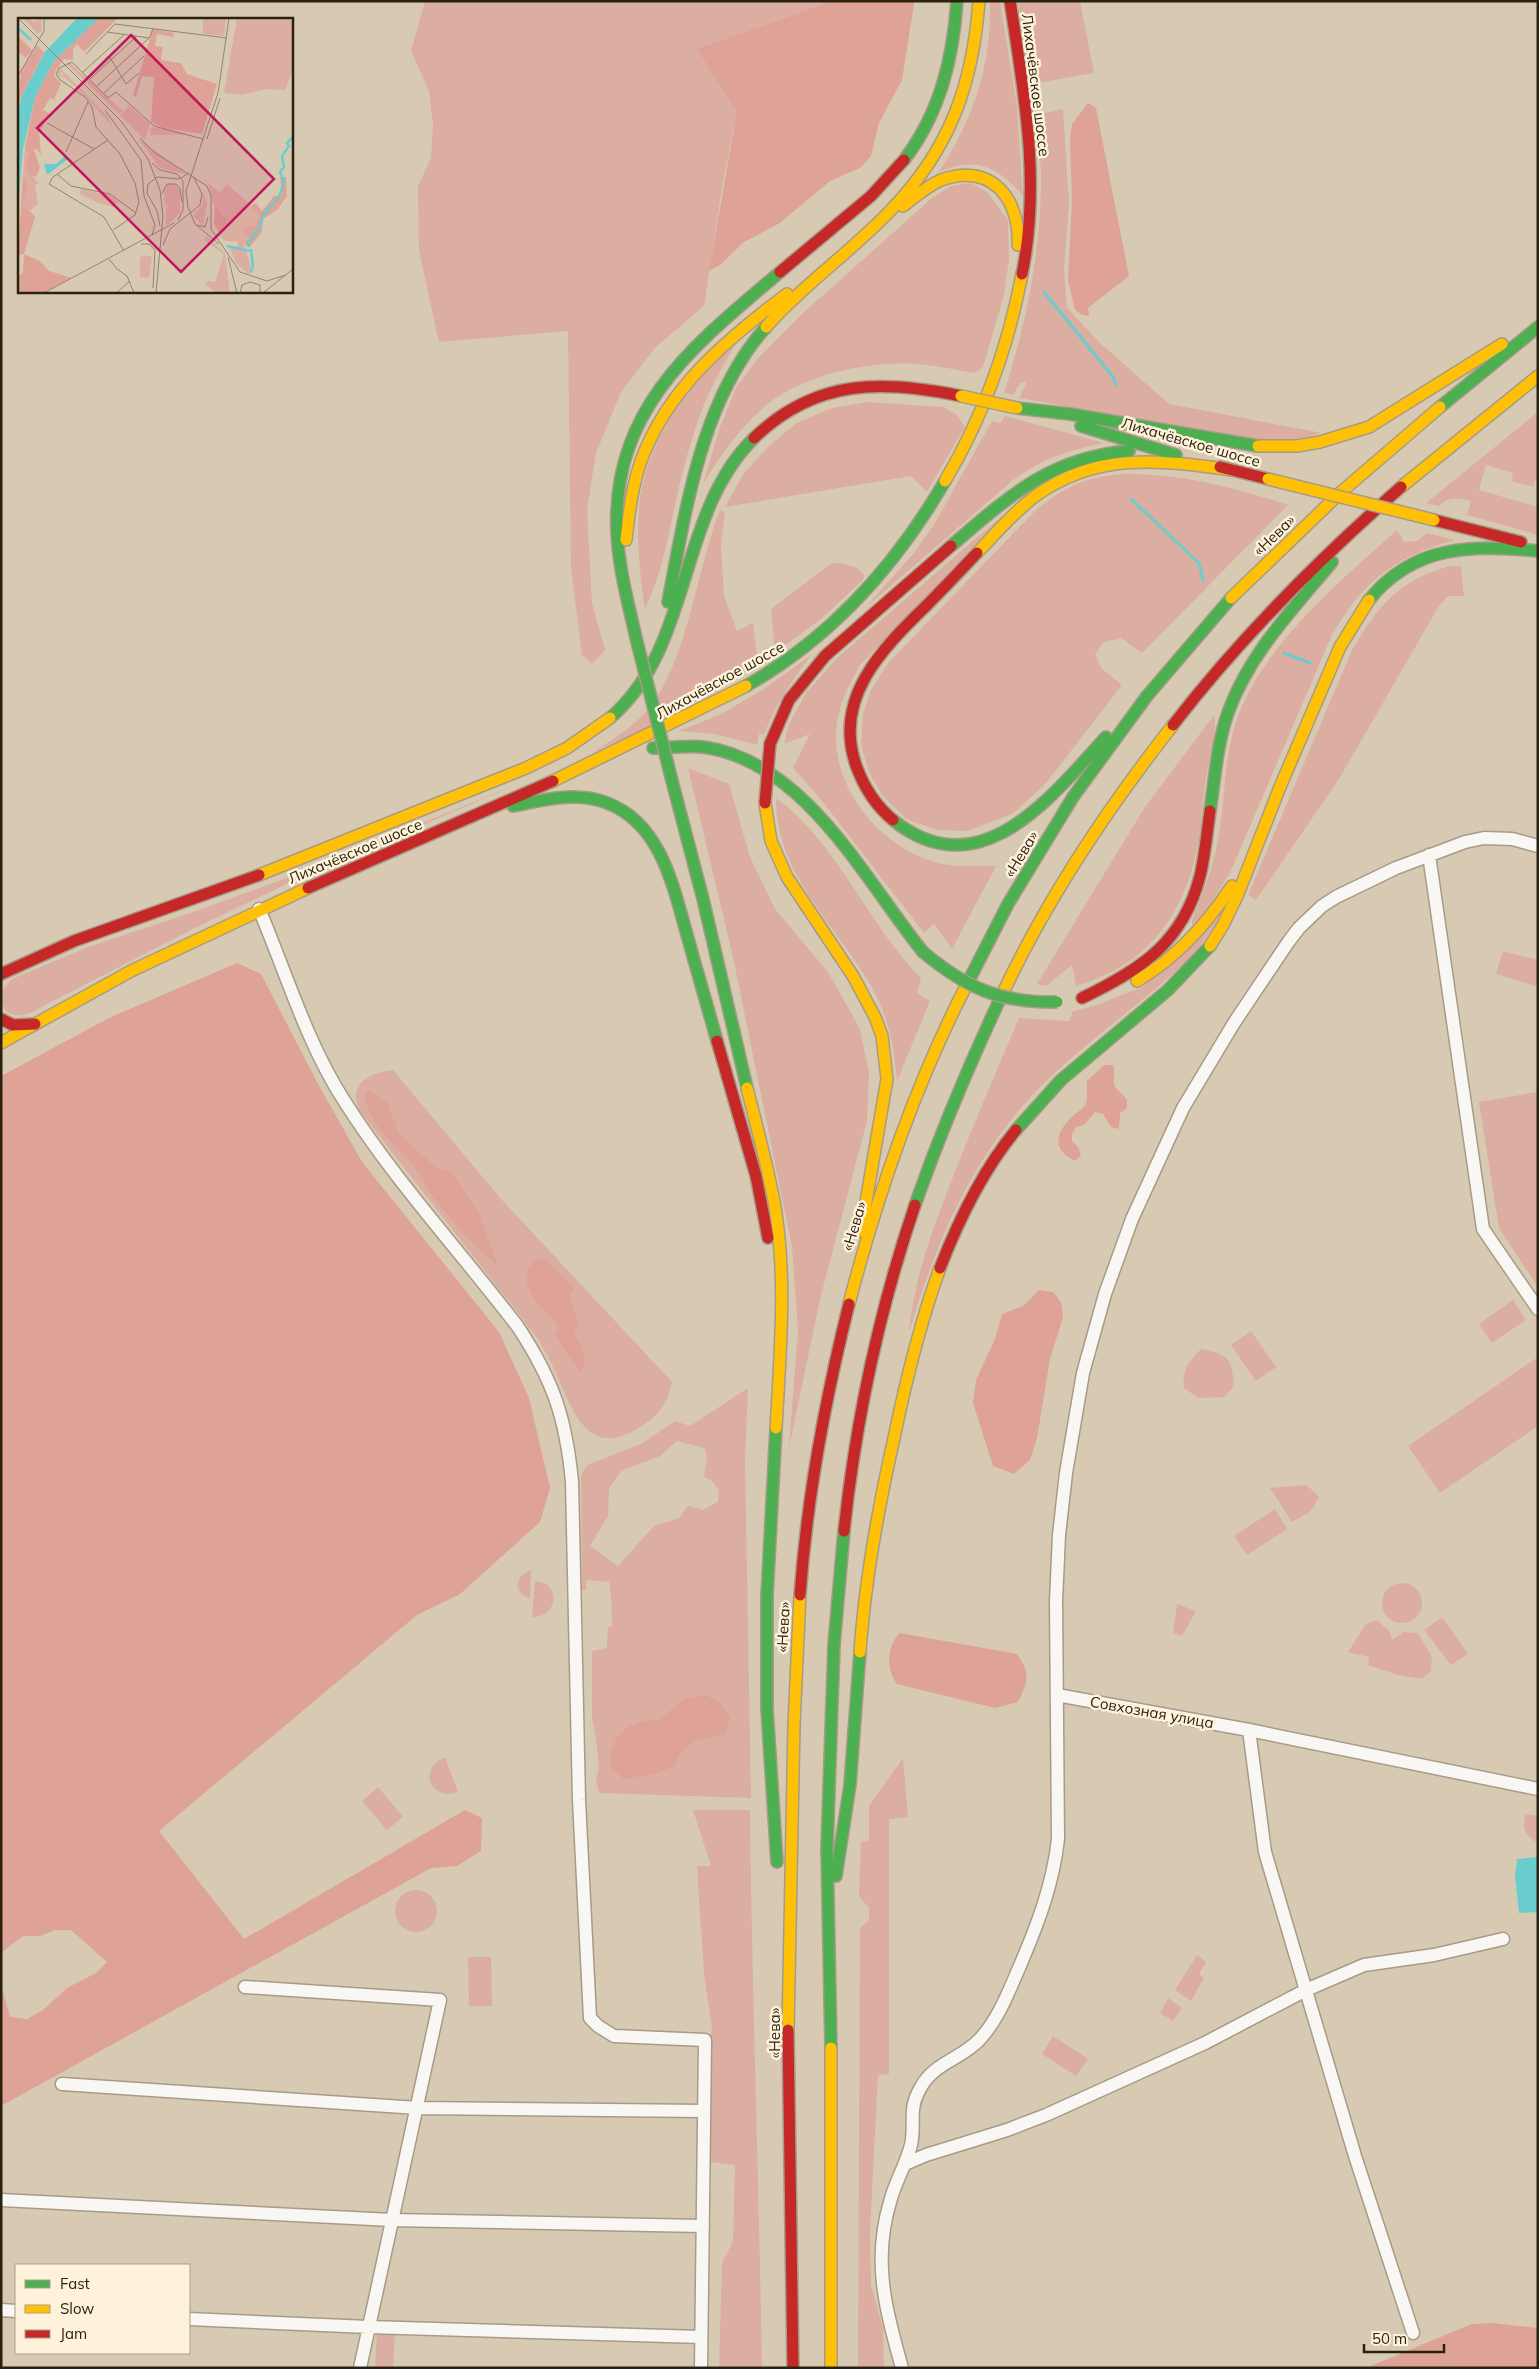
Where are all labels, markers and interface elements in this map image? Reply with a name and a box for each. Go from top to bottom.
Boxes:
street label: Лихачёвское шоссе [1018,13,1054,157]
inset map [18,18,292,292]
street label: Лихачёвское шоссе [1119,413,1263,471]
street label: «Нева» [1249,510,1299,559]
street label: Лихачёвское шоссе [653,637,787,723]
street label: Лихачёвское шоссе [285,814,425,888]
street label: «Нева» [1000,827,1042,881]
street label: «Нева» [838,1199,871,1253]
street label: «Нева» [772,1601,794,1653]
street label: Совхозная улица [1089,1692,1215,1732]
street label: «Нева» [765,2007,784,2058]
legend [15,2264,190,2354]
text: Fast [60,2274,90,2293]
text: Slow [60,2299,94,2318]
scale bar [1364,2322,1444,2354]
text: Jam [60,2324,87,2343]
text: 50 m [1372,2329,1407,2348]

